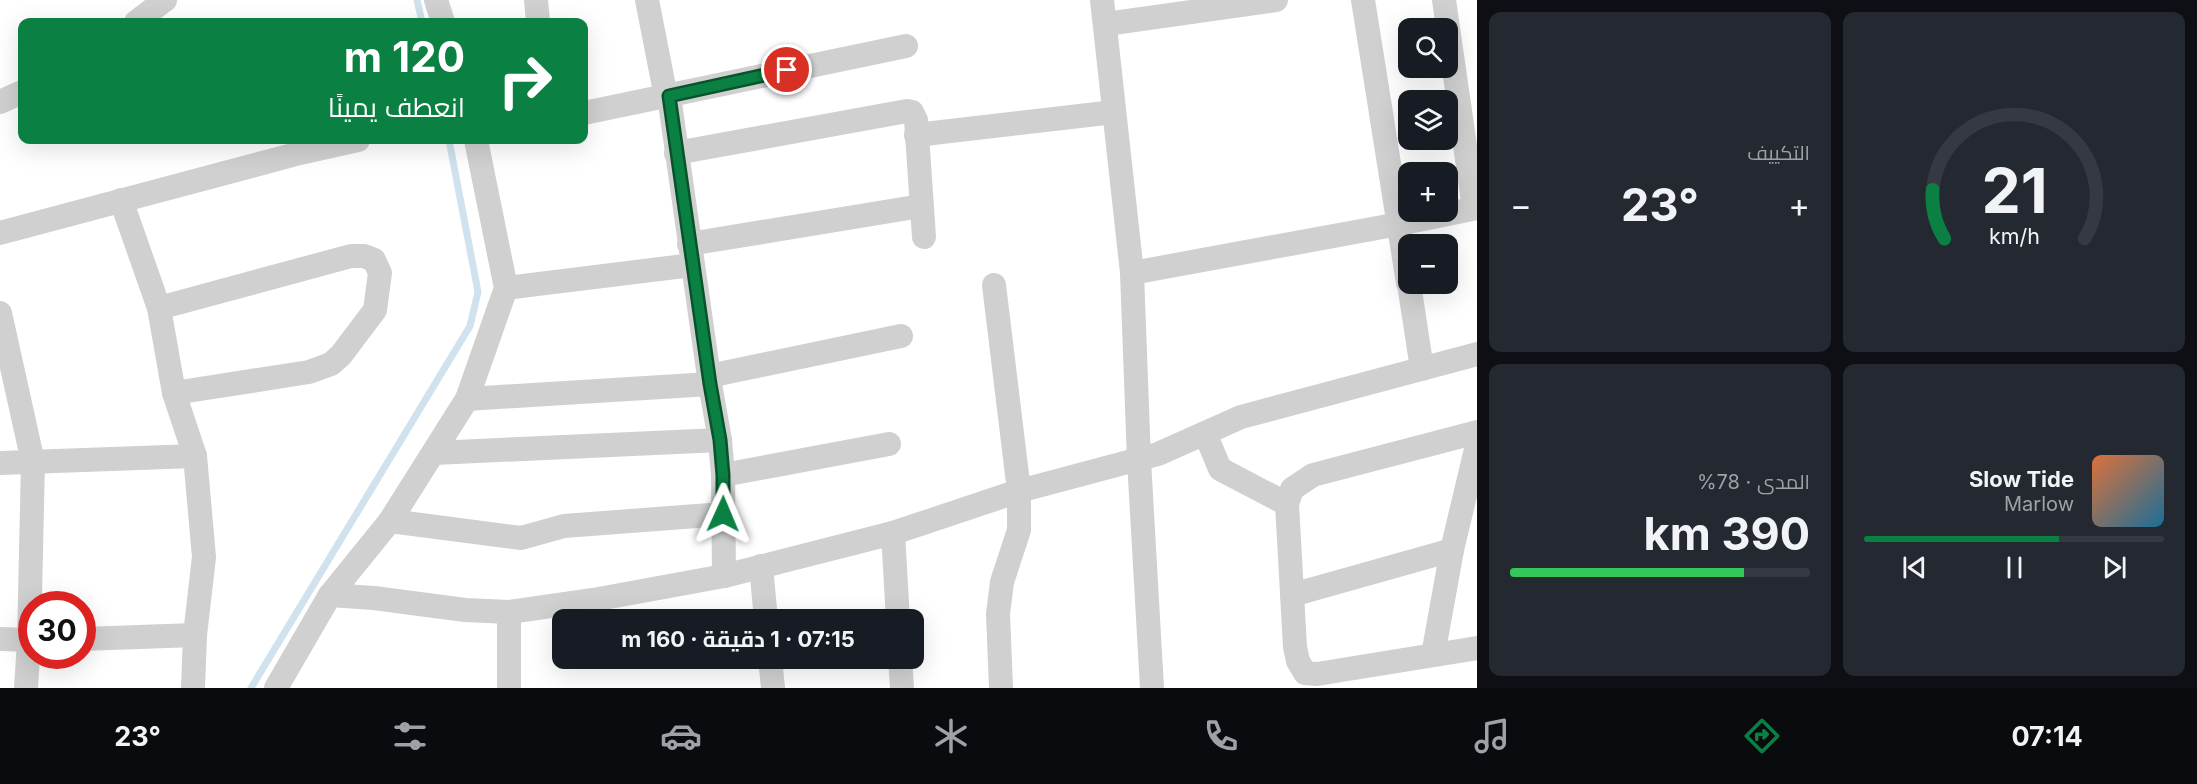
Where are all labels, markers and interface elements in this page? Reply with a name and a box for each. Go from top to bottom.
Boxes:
map controls [1398,18,1458,294]
button: search [1398,18,1458,78]
text: 120 m [344,31,465,82]
icon: right [486,42,564,120]
pin [761,44,812,95]
icon: arrive [770,53,803,86]
button: layers [1398,90,1458,150]
text: انعطف يمينًا [328,91,465,124]
text: التكييف [1747,141,1810,165]
text: 21 [1981,153,2047,228]
button: + [1398,162,1458,222]
text: 23° [1621,177,1699,232]
text: − [1510,185,1532,225]
text: + [1788,185,1810,225]
text: km/h [1989,223,2039,249]
button: − [1398,234,1458,294]
text: Slow Tide [1969,466,2074,492]
text: المدى · 78% [1697,470,1810,494]
position arrow [691,482,755,546]
text: Marlow [2004,492,2074,516]
text: 390 km [1644,506,1810,561]
icon: previous [1898,551,1931,584]
icon: pause [1998,551,2031,584]
icon: next [2098,551,2131,584]
speed limit sign: 30 [18,591,96,669]
text: 07:15 · 1 دقيقة · 160 m [621,626,855,652]
icon: filters [389,715,431,757]
icon: car [660,715,702,757]
icon: climate [930,715,972,757]
icon: phone [1200,715,1242,757]
icon: music [1471,715,1513,757]
icon: directions [1741,715,1783,757]
text: 23° [114,720,161,753]
text: 07:14 [2011,720,2083,753]

